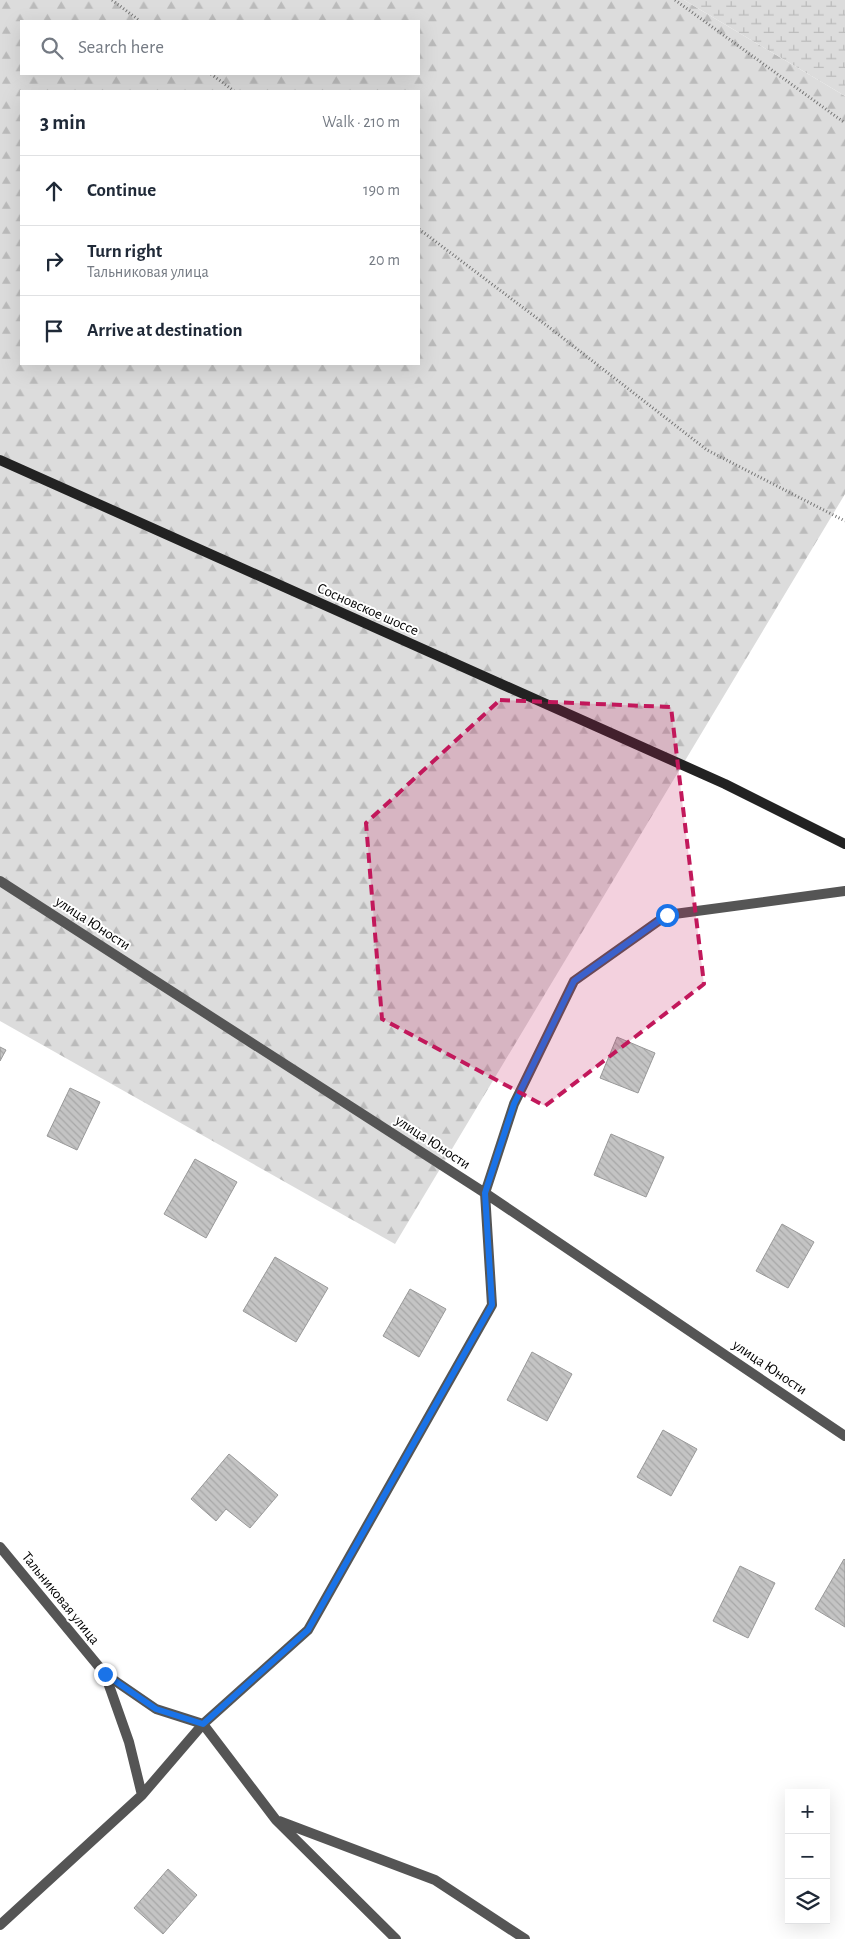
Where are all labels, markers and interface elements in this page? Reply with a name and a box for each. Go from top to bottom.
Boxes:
search box [20,20,420,75]
icon: search [38,34,66,62]
text: Search here [78,38,164,57]
text: 3 min [40,112,86,133]
text: Walk · 210 m [322,114,400,130]
icon: ahead [40,177,68,205]
text: Continue [87,181,156,200]
text: 190 m [363,182,400,198]
text: Turn right [87,242,162,261]
icon: right [40,247,68,275]
text: 20 m [369,252,400,268]
text: Тальниковая улица [87,264,209,280]
icon: arrive [40,317,68,345]
text: Arrive at destination [87,321,243,340]
street label: Сосновское шоссе [315,580,421,639]
street label: улица Юности [52,893,133,953]
route start [656,904,679,927]
street label: улица Юности [392,1112,473,1172]
street label: улица Юности [729,1337,810,1398]
street label: Тальниковая улица [19,1549,102,1648]
route end [94,1663,117,1686]
map controls [785,1789,830,1924]
button: + [785,1789,830,1834]
button: − [785,1834,830,1879]
button: layers [785,1879,830,1924]

